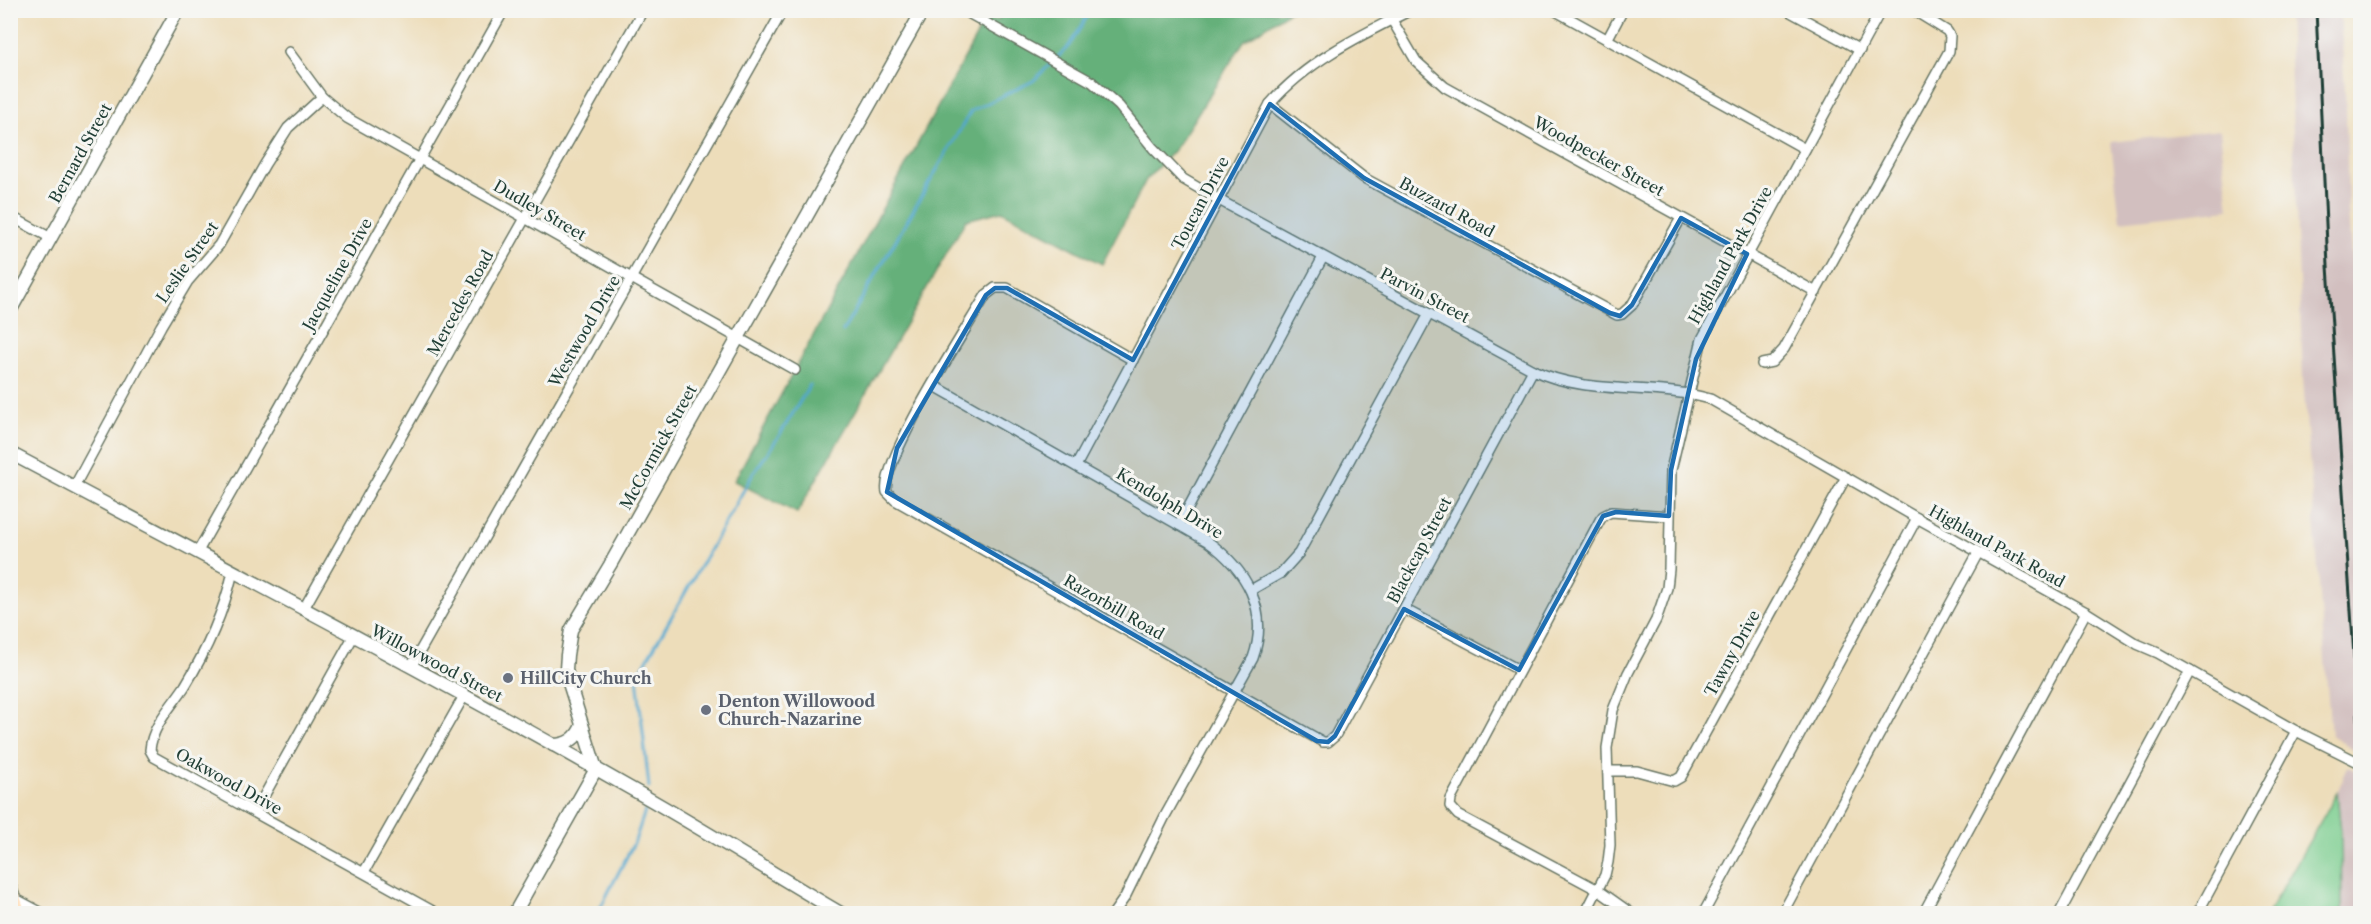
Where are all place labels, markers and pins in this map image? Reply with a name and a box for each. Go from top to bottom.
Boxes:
place label: HillCity Church [520,668,652,688]
marker: HillCity Church [501,671,515,685]
place label: Denton Willowood Church-Nazarine [718,691,875,729]
marker: Denton Willowood Church-Nazarine [699,703,713,717]

